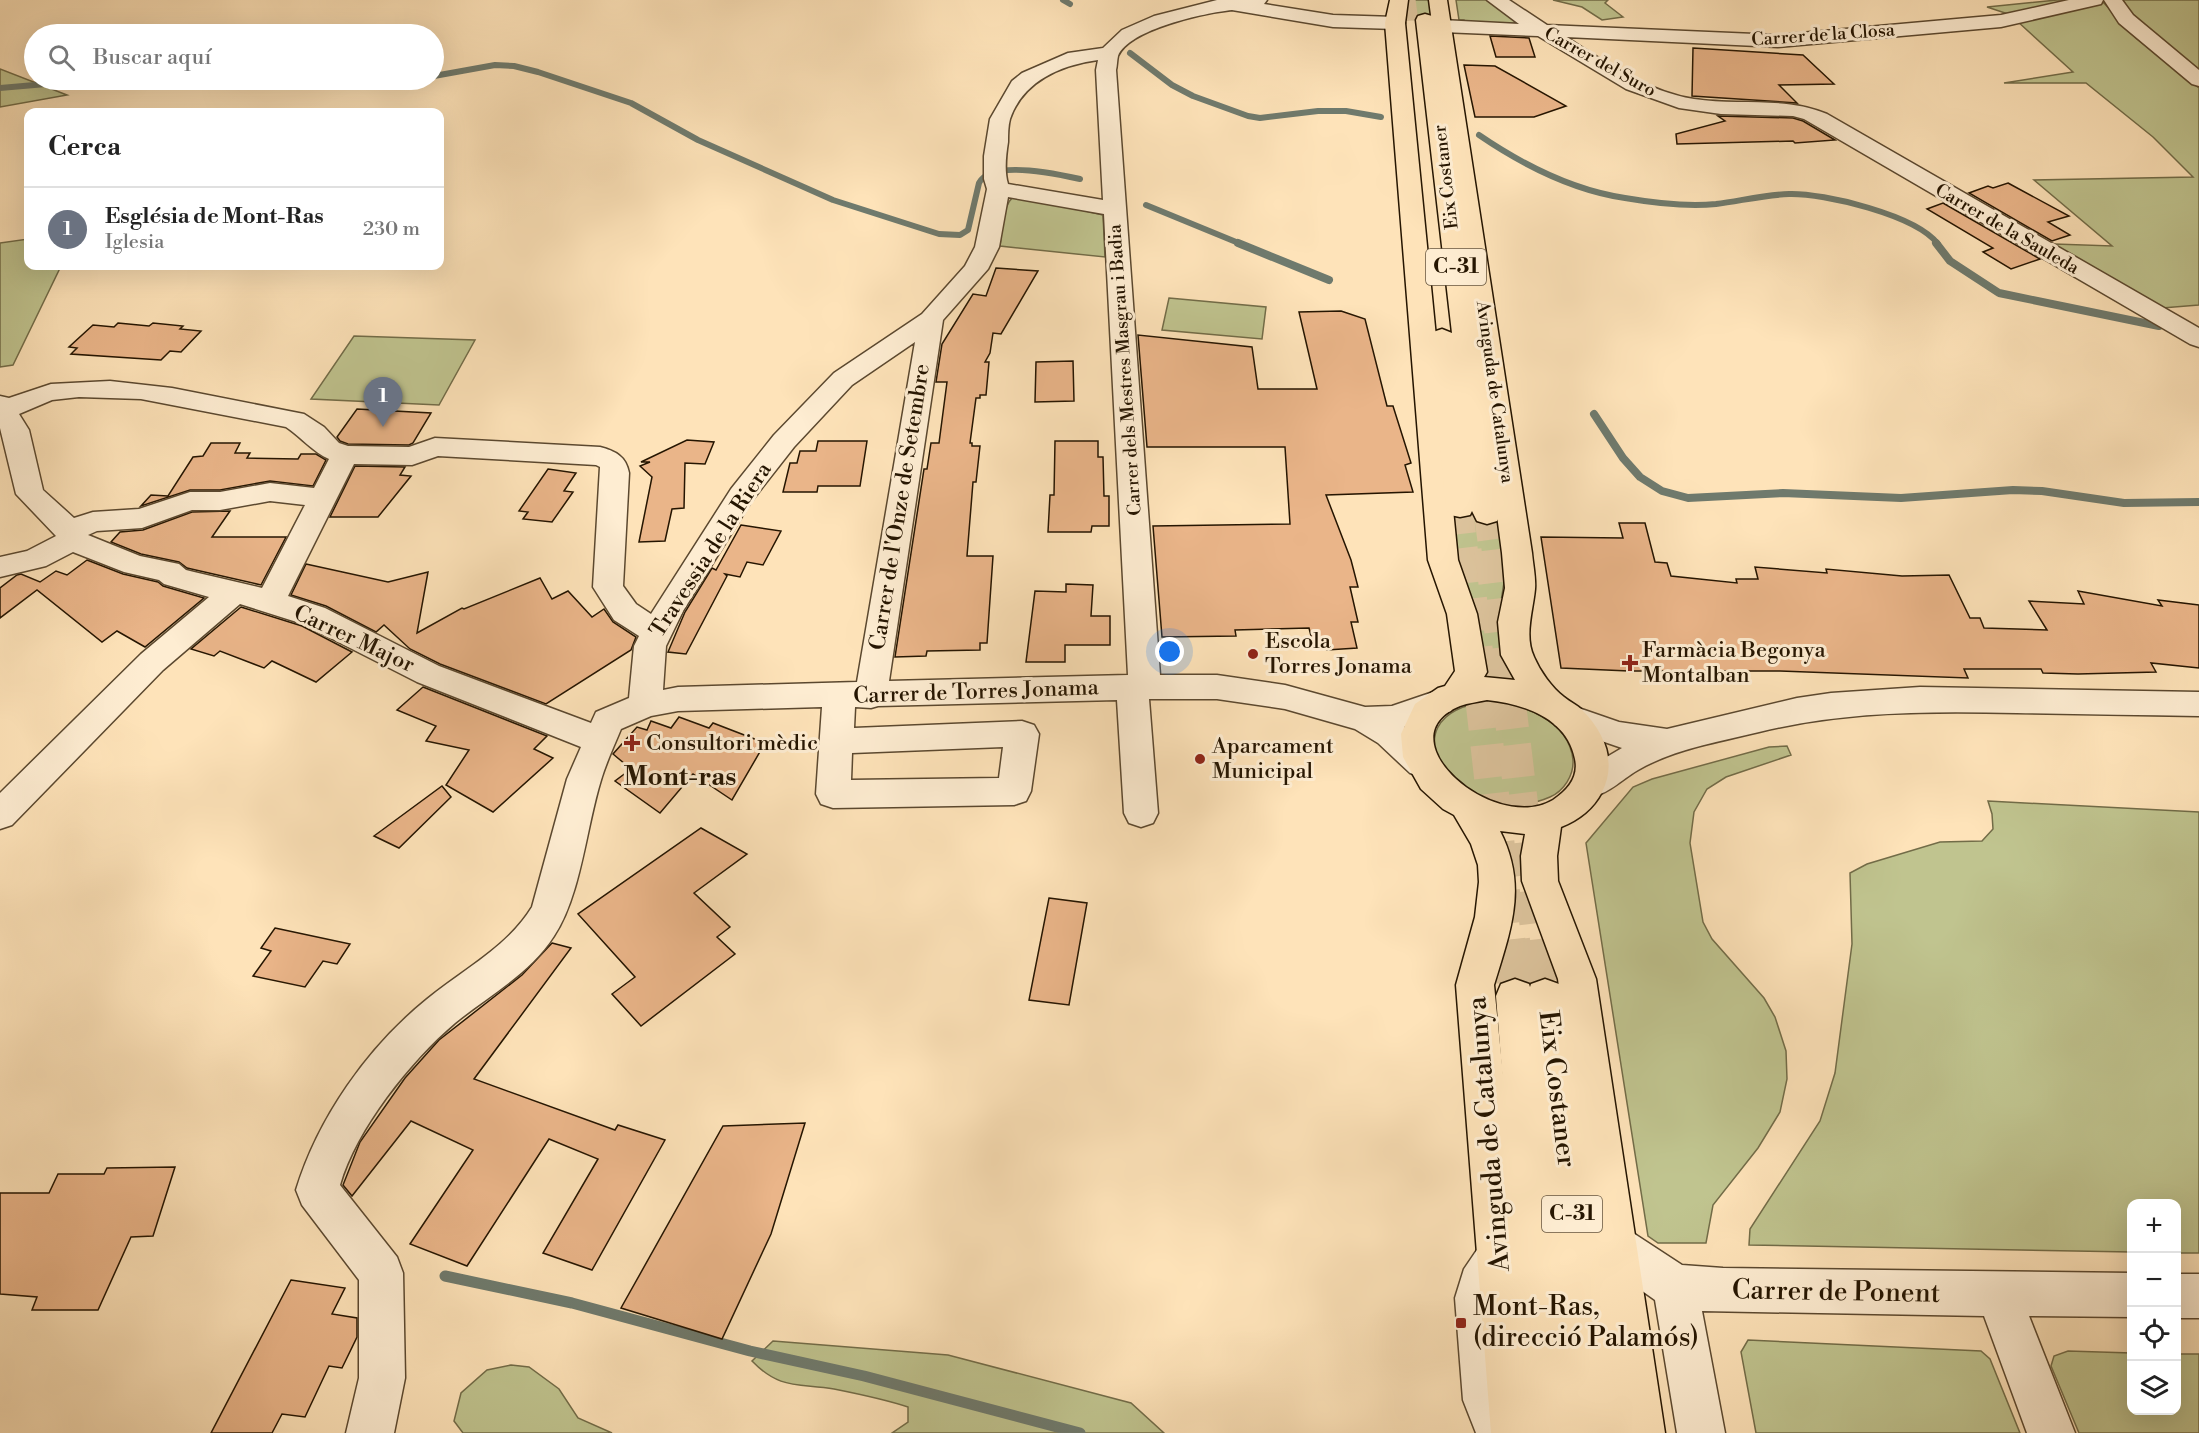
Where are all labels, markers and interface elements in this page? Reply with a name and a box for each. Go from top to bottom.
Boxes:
street label: Carrer de la Closa [1750,18,1896,51]
street label: Carrer del Suro [1540,22,1660,102]
search box [24,24,444,90]
icon: search [45,41,78,74]
text: Buscar aquí [93,44,211,71]
street label: Eix Costaner [1428,123,1464,231]
text: Cerca [48,131,121,163]
street label: Carrer de la Sauleda [1931,178,2084,280]
text: Església de Mont-Ras [105,203,324,230]
text: 1 [63,217,72,242]
text: 230 m [363,217,420,242]
street label: Carrer dels Mestres Masgrau i Badia [1103,223,1147,516]
text: Iglesia [105,230,164,255]
road number: C-31 [1426,249,1486,285]
street label: Avinguda de Catalunya [1471,298,1519,486]
street label: Carrer de l'Onze de Setembre [864,362,936,652]
pin: 1 [364,378,403,427]
street label: Travessia de la Riera [644,457,778,643]
street label: Carrer Major [289,599,419,679]
place label: Escola Torres Jonama [1265,628,1413,680]
your location [1155,637,1184,666]
place label: Farmàcia Begonya Montalban [1642,637,1826,689]
marker: Escola Torres Jonama [1246,647,1260,661]
marker: Farmàcia Begonya Montalban [1623,656,1637,670]
street label: Carrer de Torres Jonama [853,674,1100,710]
place label: Consultori mèdic [646,730,818,757]
place label: Aparcament Municipal [1211,733,1334,785]
marker: Consultori mèdic [623,734,641,752]
marker: Aparcament Municipal [1193,752,1207,766]
district label: Mont-ras [623,761,737,793]
street label: Avinguda de Catalunya [1460,995,1518,1274]
street label: Eix Costaner [1531,1009,1584,1170]
road number: C-31 [1542,1196,1602,1232]
map controls [2127,1199,2181,1415]
button: + [2127,1199,2181,1253]
button: − [2127,1253,2181,1307]
street label: Carrer de Ponent [1731,1273,1941,1311]
place label: Mont-Ras, (direcció Palamós) [1473,1290,1699,1355]
button: locate [2127,1307,2181,1361]
marker: Mont-Ras, (direcció Palamós) [1454,1316,1468,1330]
button: layers [2127,1361,2181,1415]

